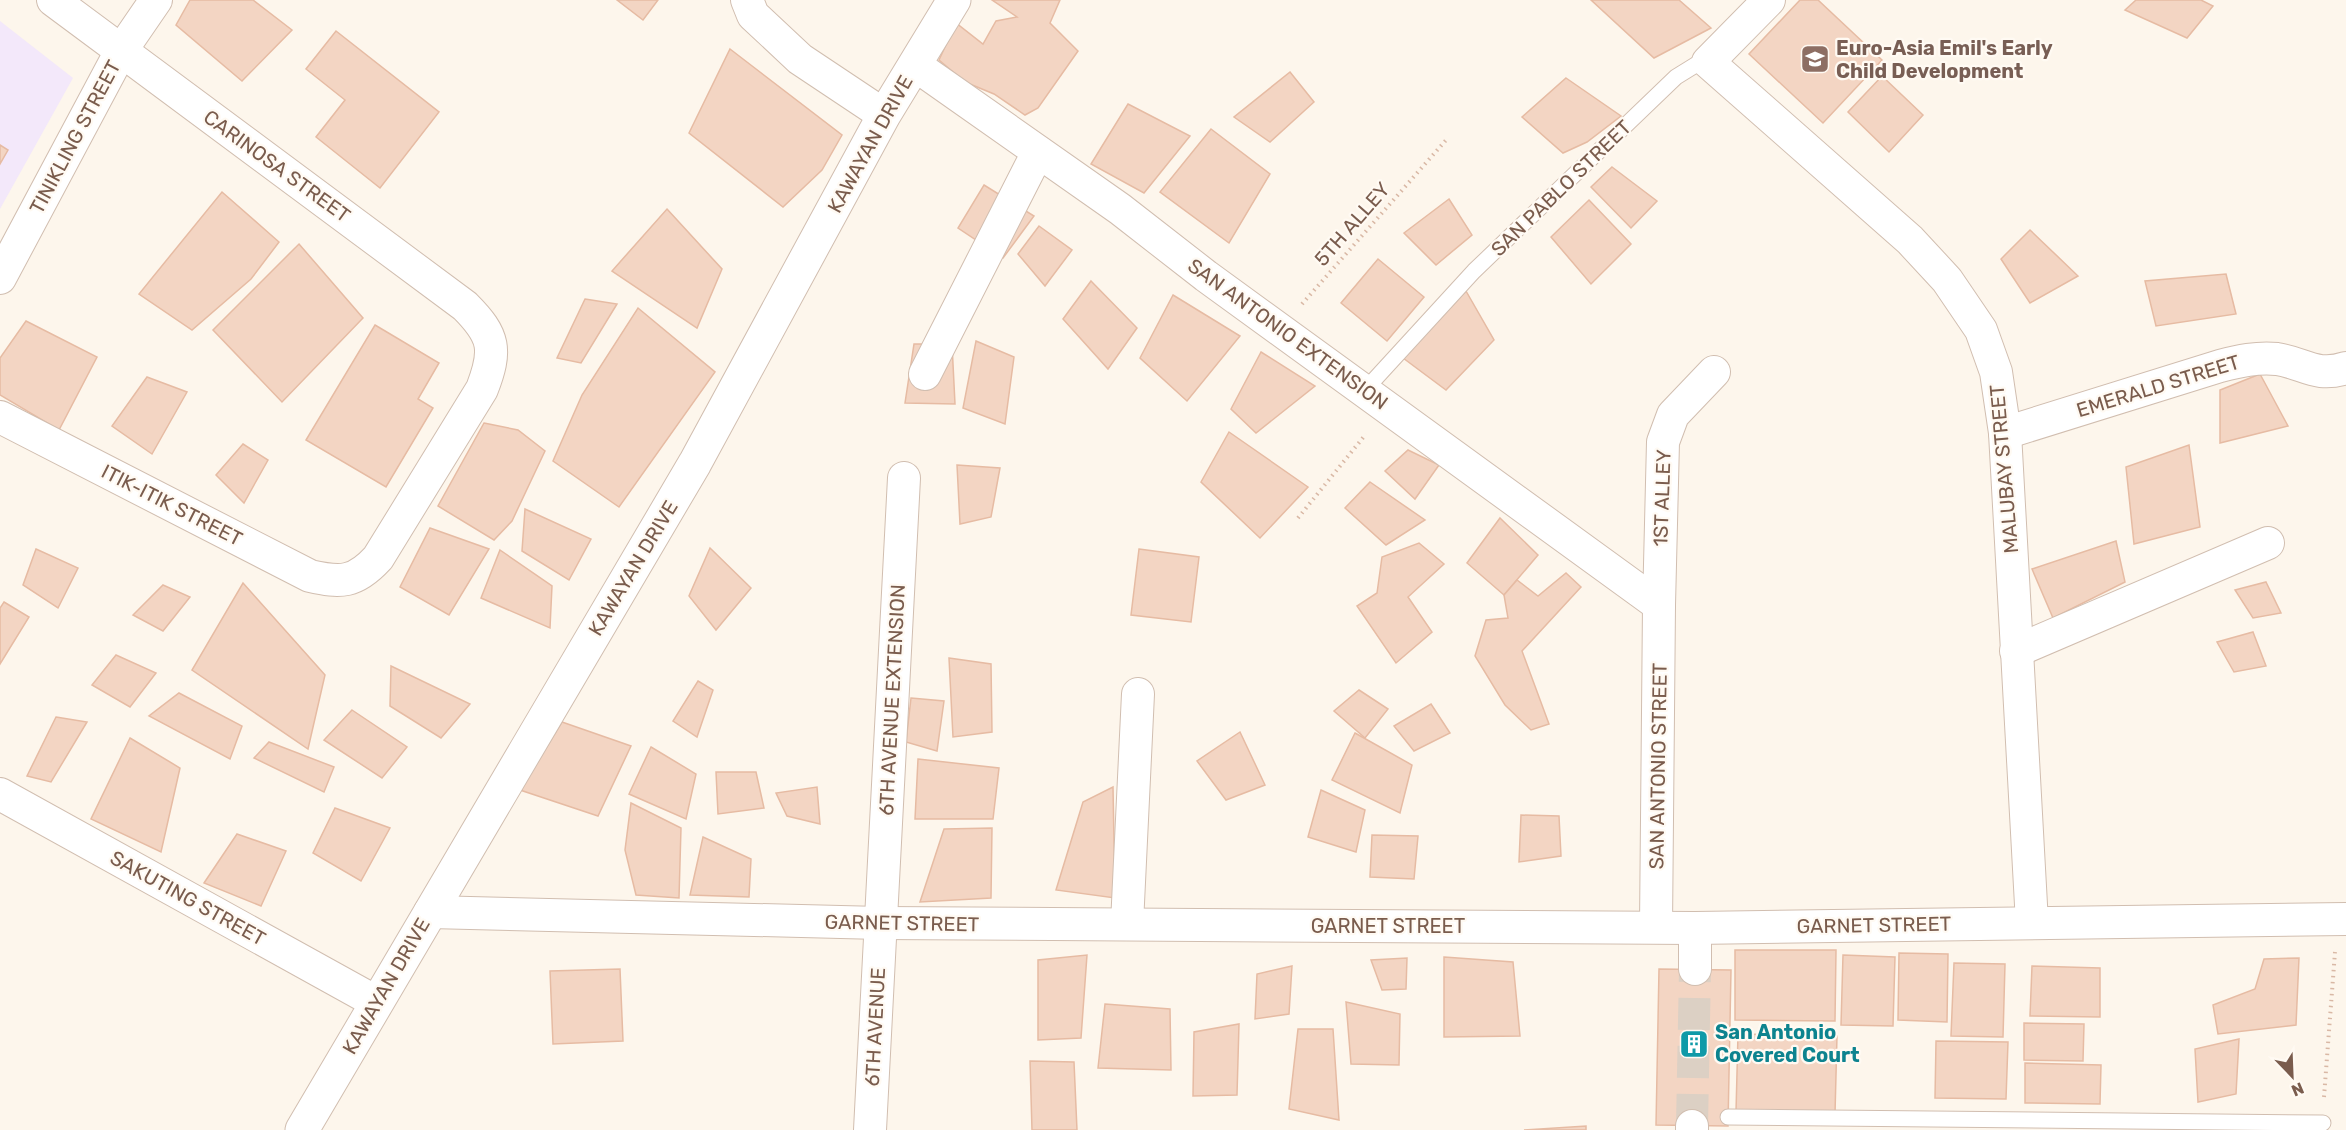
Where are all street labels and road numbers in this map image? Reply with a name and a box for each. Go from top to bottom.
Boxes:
street label: TINIKLING STREET [24,56,126,218]
street label: KAWAYAN DRIVE [822,71,918,217]
street label: CARINOSA STREET [199,105,355,227]
street label: SAN PABLO STREET [1486,115,1636,261]
street label: 5TH ALLEY [1309,177,1395,271]
street label: SAN ANTONIO EXTENSION [1183,253,1393,415]
street label: EMERALD STREET [2074,350,2243,422]
street label: MALUBAY STREET [1985,383,2023,554]
street label: 1ST ALLEY [1648,449,1676,547]
street label: ITIK-ITIK STREET [98,459,247,551]
street label: KAWAYAN DRIVE [583,496,683,640]
street label: 6TH AVENUE EXTENSION [874,584,910,816]
street label: SAN ANTONIO STREET [1644,662,1672,869]
street label: SAKUTING STREET [106,845,270,951]
street label: GARNET STREET [824,910,980,936]
street label: GARNET STREET [1796,912,1952,938]
street label: KAWAYAN DRIVE [337,913,435,1059]
street label: GARNET STREET [1311,914,1466,938]
street label: 6TH AVENUE [860,967,890,1087]

